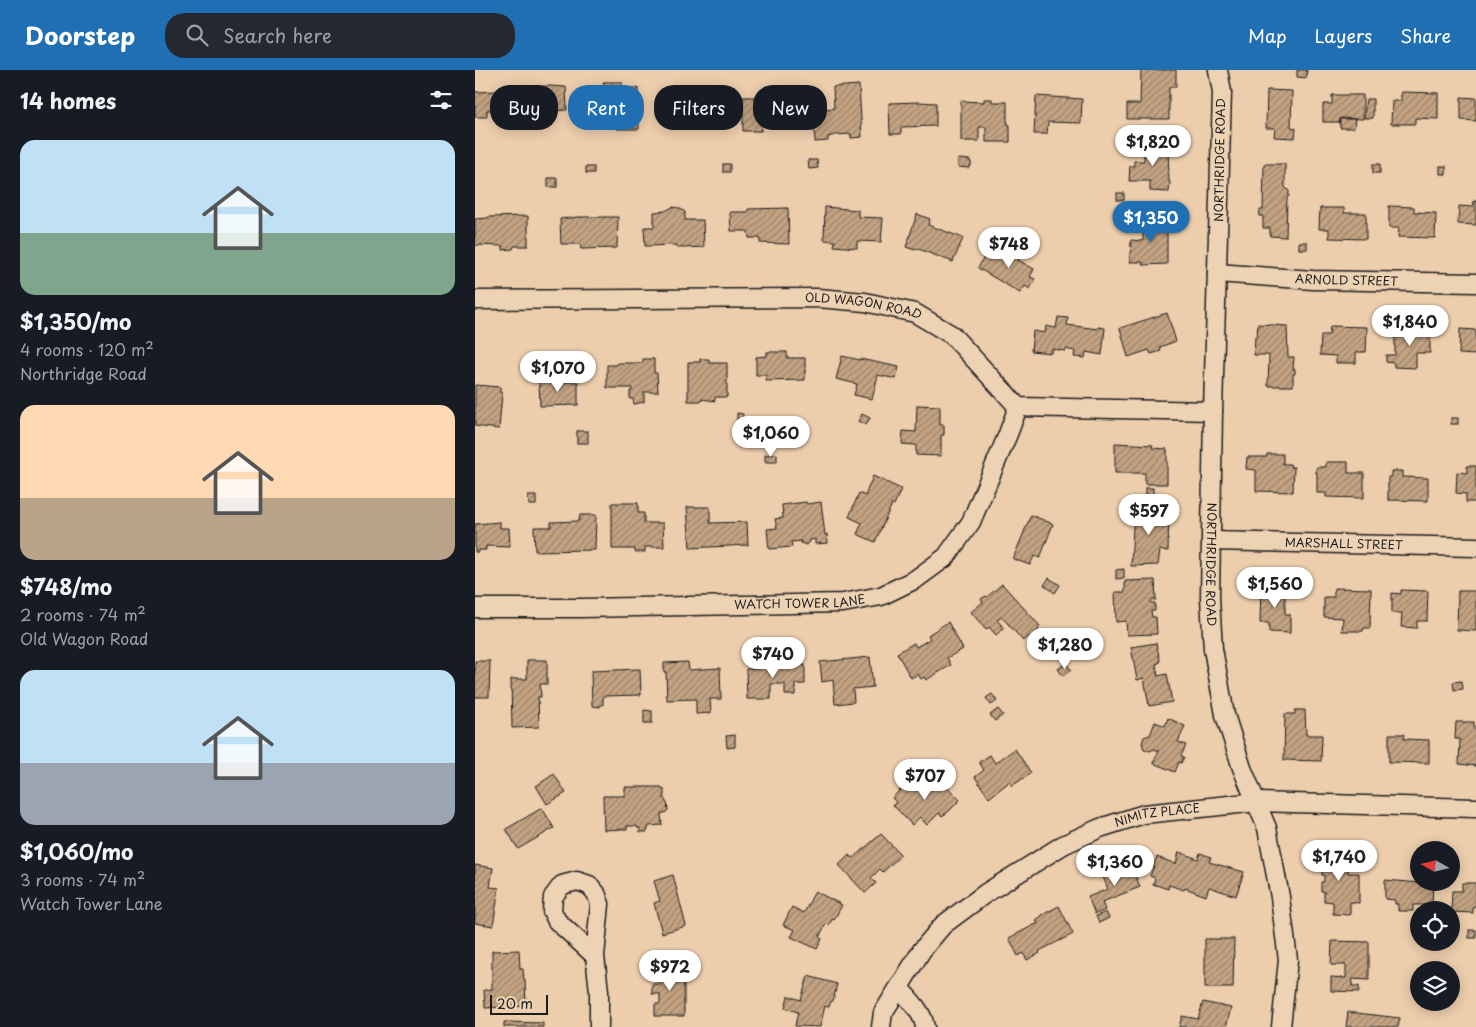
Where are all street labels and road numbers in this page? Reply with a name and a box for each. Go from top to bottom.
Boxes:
street label: NORTHRIDGE ROAD [1209,98,1229,222]
street label: ARNOLD STREET [1295,269,1399,290]
street label: OLD WAGON ROAD [805,288,926,323]
street label: NORTHRIDGE ROAD [1202,502,1222,627]
street label: MARSHALL STREET [1285,533,1404,553]
street label: WATCH TOWER LANE [734,589,867,613]
street label: NIMITZ PLACE [1112,798,1201,831]

